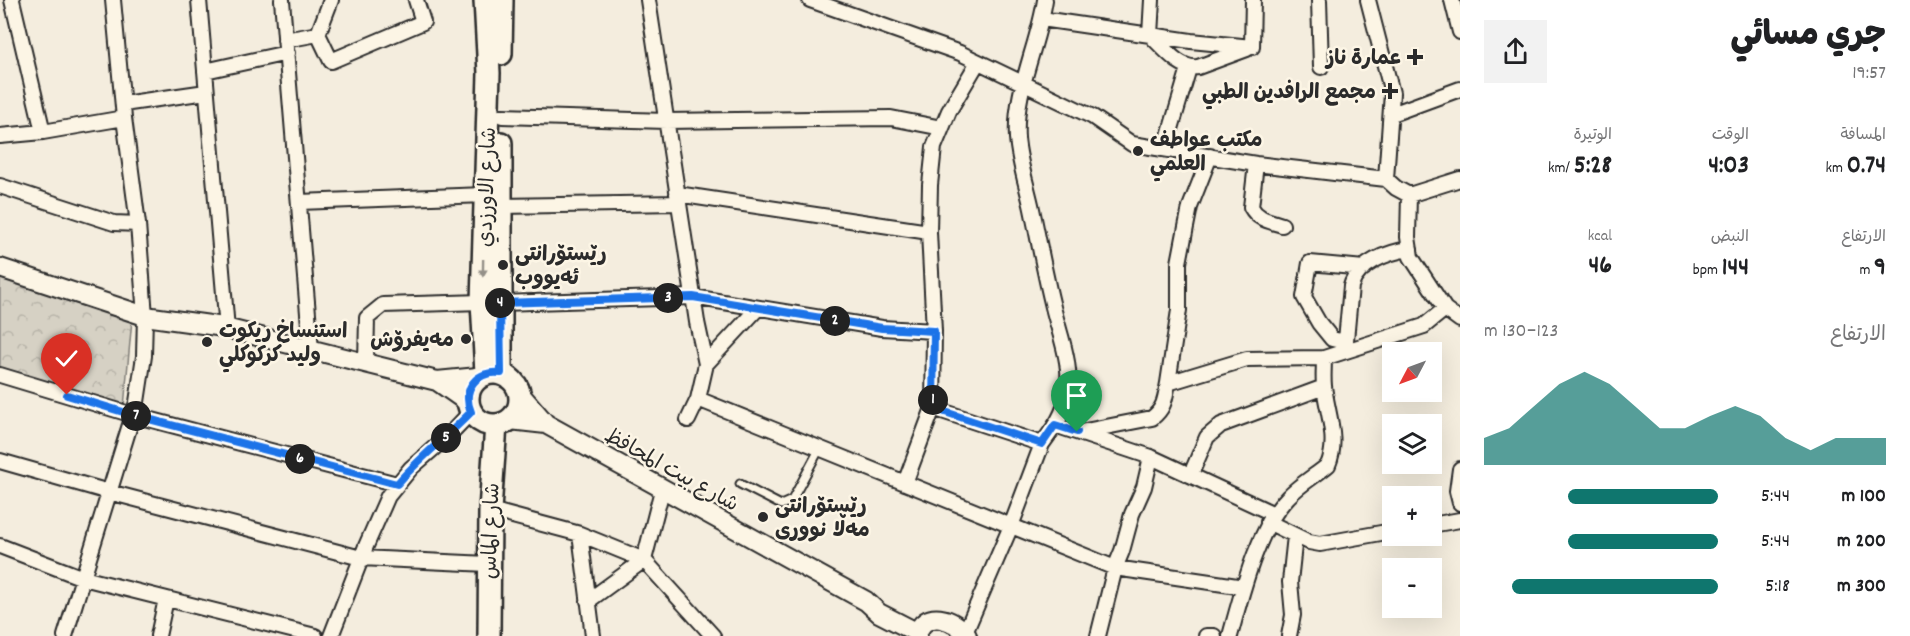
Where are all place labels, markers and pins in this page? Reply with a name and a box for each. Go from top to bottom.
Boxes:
place label: عمارة ناز [1324,45,1402,75]
marker: عمارة ناز [1406,48,1424,66]
place label: مجمع الرافدين الطبي [1202,79,1376,110]
marker: مجمع الرافدين الطبي [1381,82,1399,100]
place label: مكتب عواطف العلمي [1150,127,1262,182]
marker: مكتب عواطف العلمي [1131,144,1145,158]
place label: رێستۆرانتی ئەیووب [515,241,607,295]
marker: رێستۆرانتی ئەیووب [496,258,510,272]
pin: 3 [653,283,683,313]
pin: 4 [485,288,515,318]
pin: 2 [820,306,850,336]
place label: استنساخ ريكوت وليد كركوكلي [219,318,347,373]
place label: مەیفرۆش [370,327,454,357]
marker: مەیفرۆش [459,332,473,346]
pin [41,333,92,395]
marker: استنساخ ريكوت وليد كركوكلي [200,335,214,349]
pin [1051,370,1102,432]
pin: 1 [918,385,948,415]
pin: 7 [121,401,151,431]
pin: 5 [431,423,461,453]
pin: 6 [285,444,315,474]
place label: رێستۆرانتی مەڵا نووری [775,493,870,547]
marker: رێستۆرانتی مەڵا نووری [756,510,770,524]

